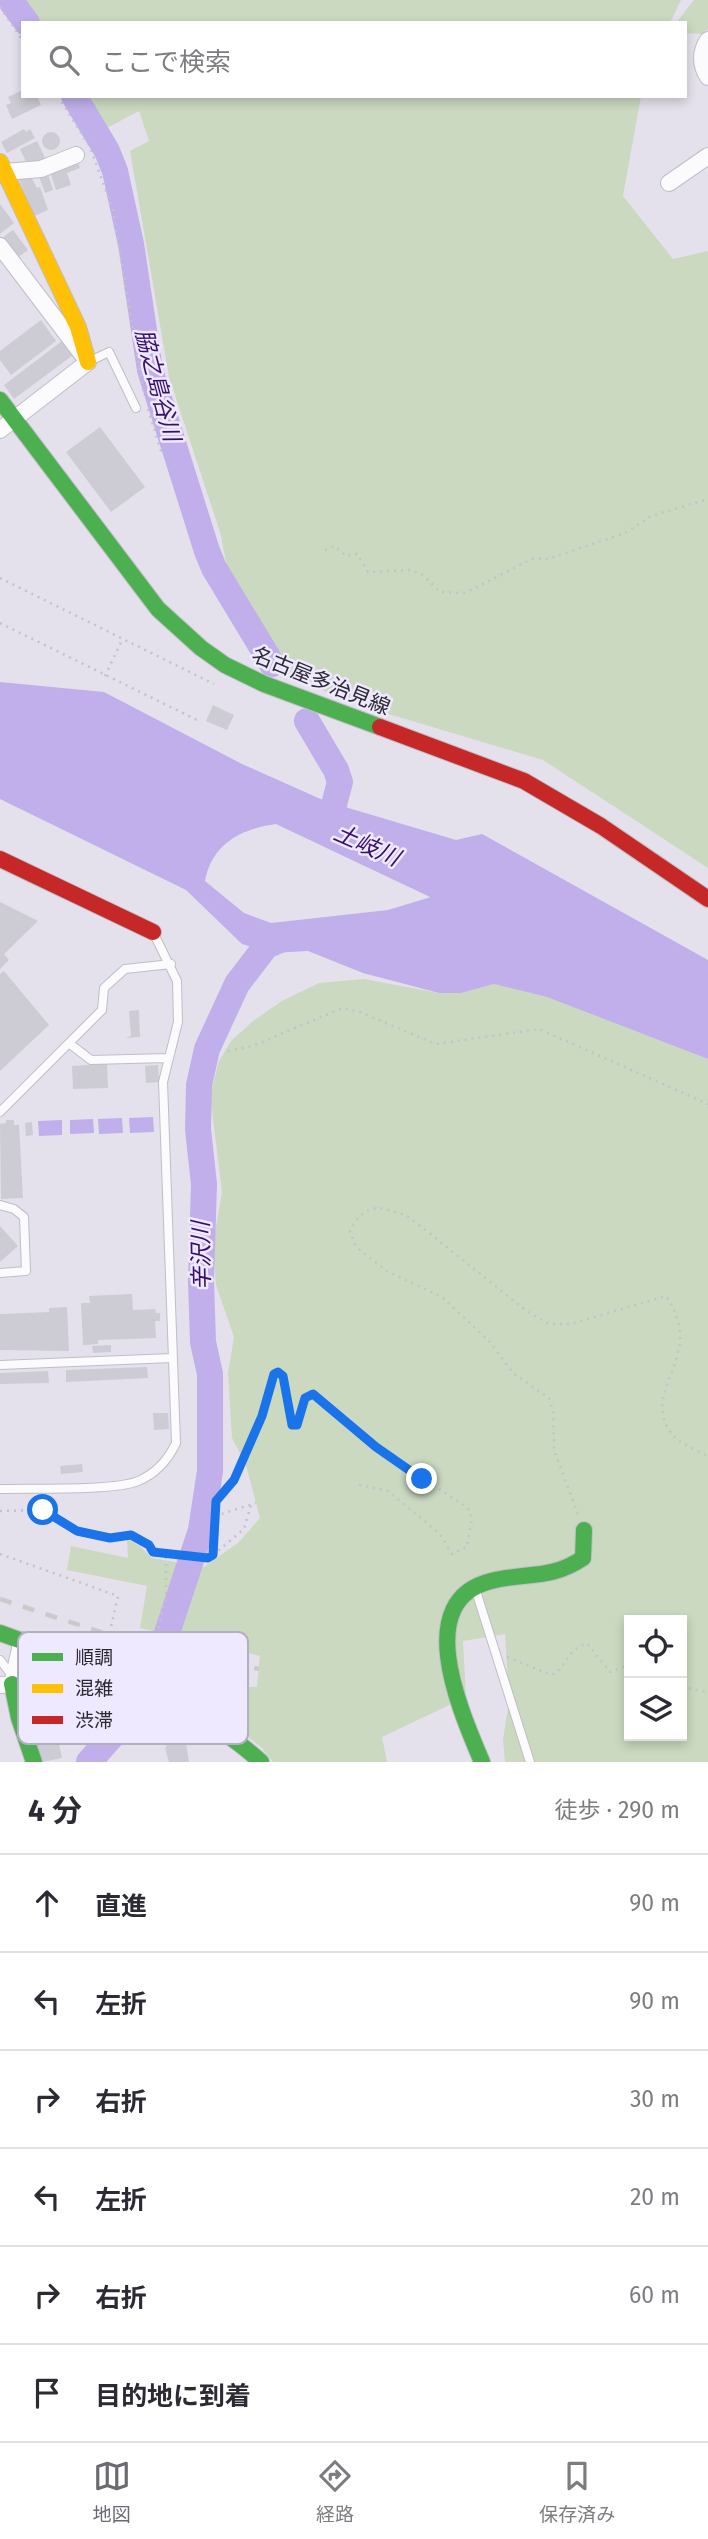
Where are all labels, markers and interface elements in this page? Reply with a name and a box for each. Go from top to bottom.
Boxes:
search box [21,21,687,98]
icon: search [45,41,83,79]
text: ここで検索 [101,47,231,78]
water label: 脇之島谷川 [130,326,187,447]
street label: 名古屋多治見線 [248,641,394,721]
water label: 土岐川 [330,818,407,873]
water label: 辛沢川 [186,1218,216,1291]
route end [406,1463,437,1494]
route start [27,1494,58,1525]
map controls [624,1615,687,1741]
button: locate [624,1615,687,1678]
legend [18,1632,248,1744]
text: 順調 [75,1646,113,1669]
text: 混雑 [75,1677,113,1700]
button: layers [624,1678,687,1741]
text: 渋滞 [75,1709,113,1732]
text: 4 分 [28,1793,82,1829]
text: 徒歩 · 290 m [554,1796,680,1824]
icon: ahead [28,1884,66,1922]
text: 90 m [629,1889,680,1917]
text: 直進 [95,1891,147,1922]
icon: left [28,1982,66,2020]
text: 90 m [629,1987,680,2015]
text: 左折 [95,1989,147,2020]
icon: right [28,2080,66,2118]
text: 30 m [630,2085,680,2113]
text: 右折 [95,2087,147,2118]
icon: left [28,2178,66,2216]
text: 20 m [630,2183,680,2211]
text: 左折 [95,2185,147,2216]
icon: right [28,2276,66,2314]
text: 60 m [629,2281,680,2309]
text: 右折 [95,2283,147,2314]
icon: arrive [28,2374,66,2412]
text: 目的地に到着 [95,2381,251,2412]
tab: 地図 [93,2457,131,2526]
tab: 経路 [316,2457,354,2526]
tab: 保存済み [539,2457,615,2526]

